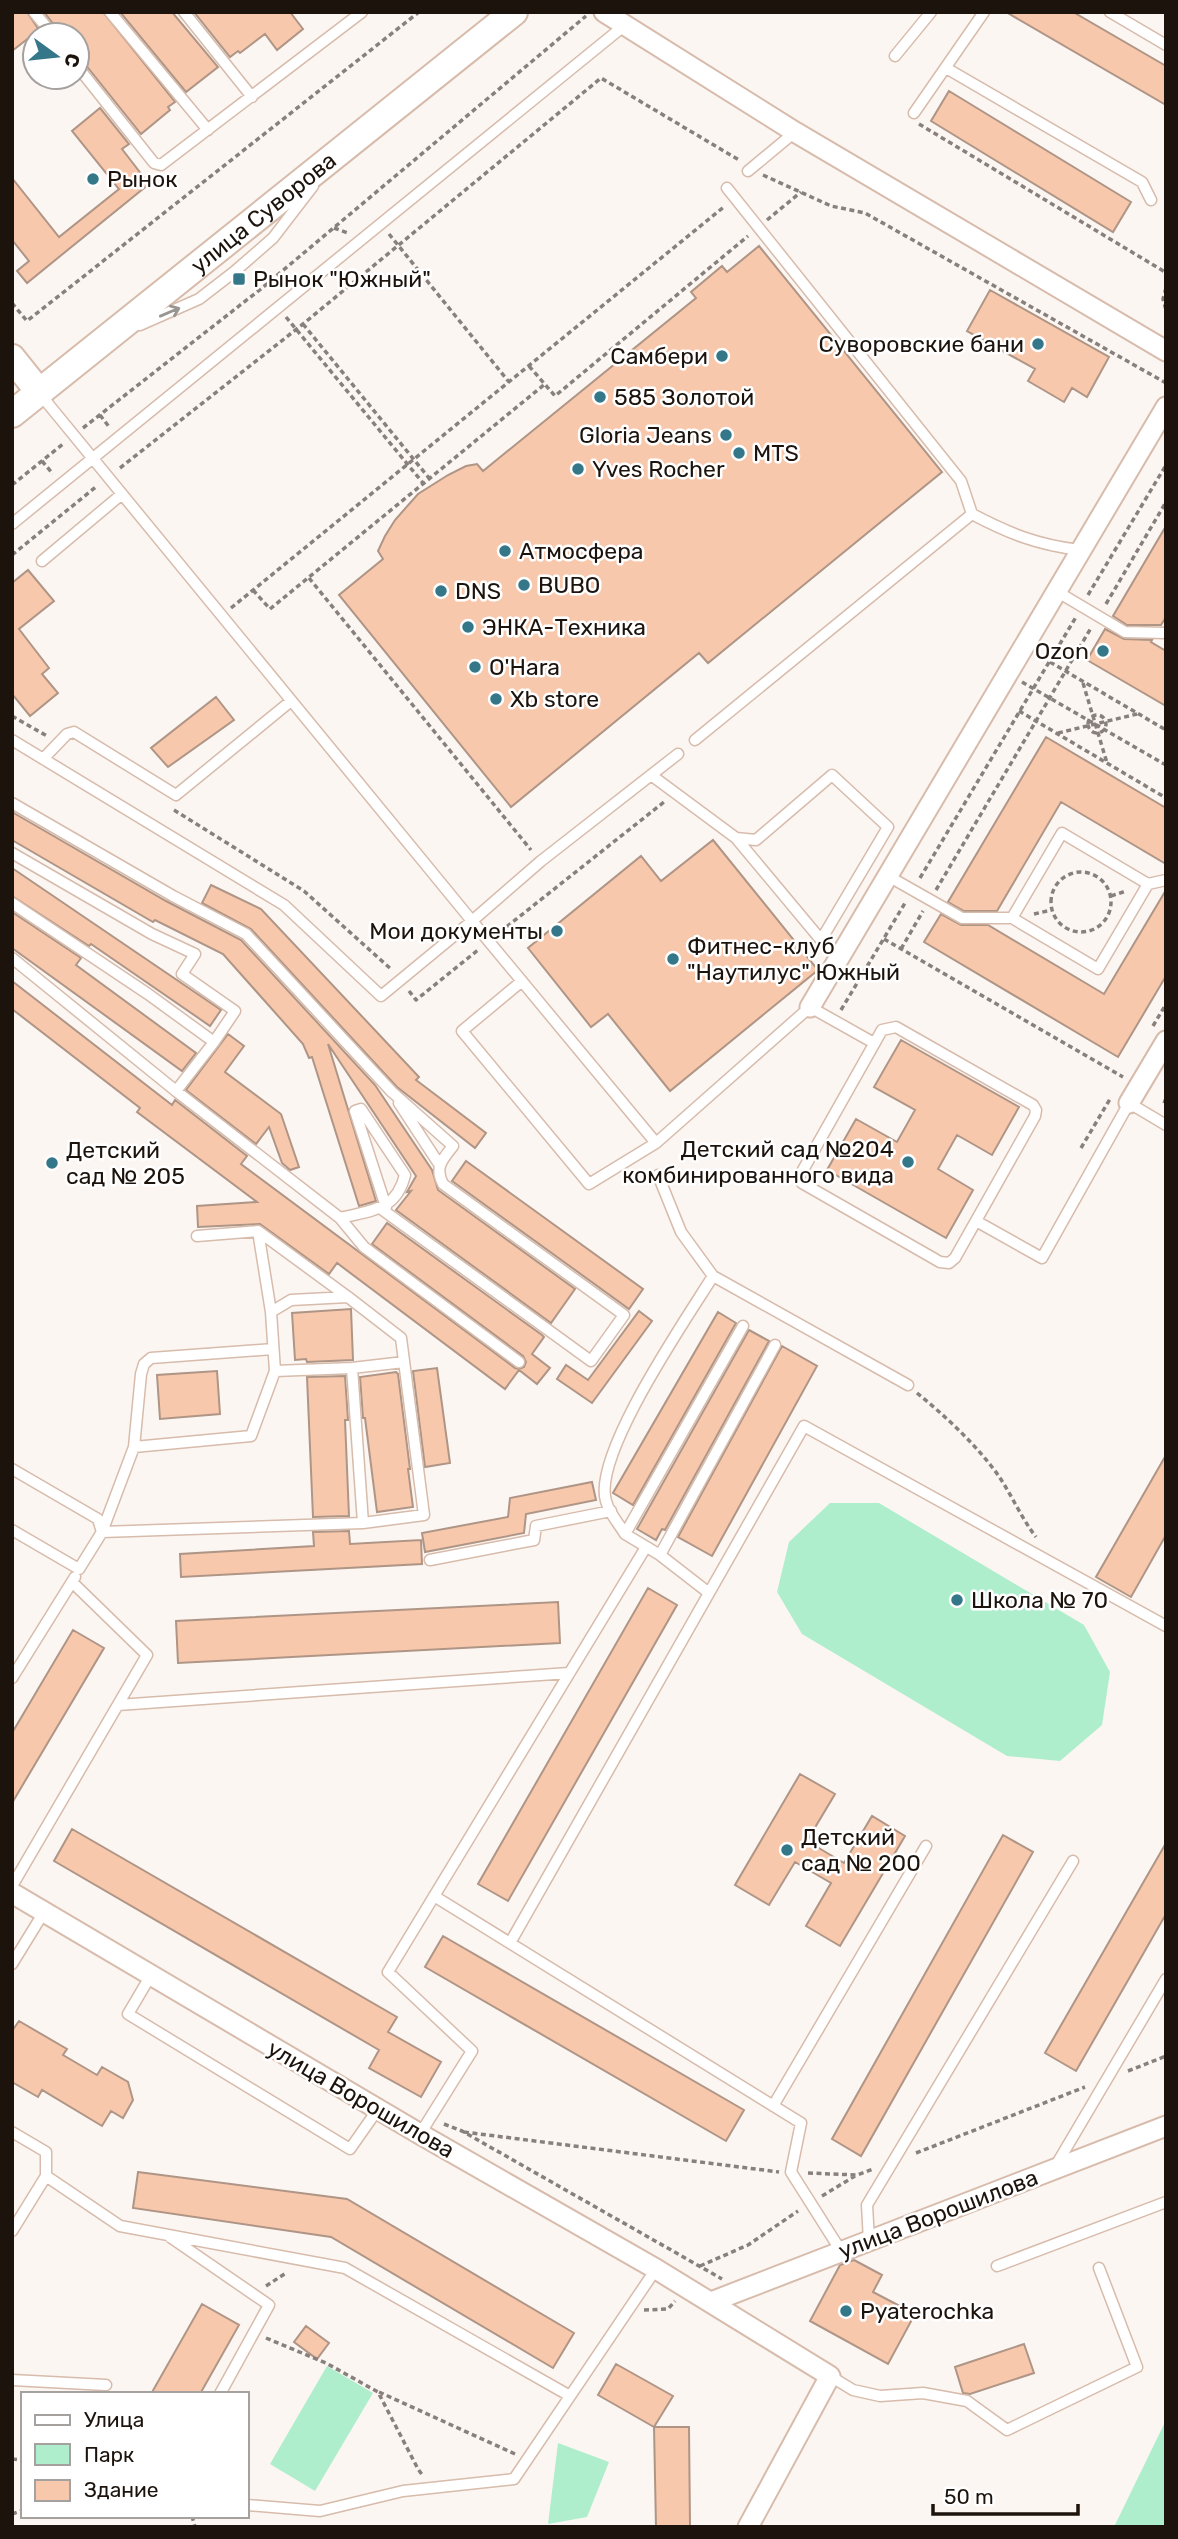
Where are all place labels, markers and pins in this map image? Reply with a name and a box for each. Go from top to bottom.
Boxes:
place label: Рынок [107,165,178,193]
marker: Рынок [85,171,101,187]
place label: Рынок "Южный" [253,265,431,293]
marker: Рынок "Южный" [231,271,247,287]
place label: Суворовские бани [819,330,1024,358]
marker: Суворовские бани [1030,336,1046,352]
place label: Самбери [610,342,708,370]
marker: Самбери [714,348,730,364]
place label: 585 Золотой [614,383,754,411]
marker: 585 Золотой [592,389,608,405]
place label: Gloria Jeans [579,421,712,449]
marker: Gloria Jeans [718,427,734,443]
place label: MTS [753,439,799,467]
marker: MTS [731,445,747,461]
place label: Yves Rocher [592,455,725,483]
marker: Yves Rocher [570,461,586,477]
place label: Атмосфера [519,537,644,565]
marker: Атмосфера [497,543,513,559]
place label: BUBO [538,571,600,599]
place label: DNS [455,577,501,605]
marker: BUBO [516,577,532,593]
marker: DNS [433,583,449,599]
place label: ЭНКА-Техника [482,613,646,641]
marker: ЭНКА-Техника [460,619,476,635]
place label: Ozon [1035,637,1089,665]
marker: Ozon [1095,643,1111,659]
place label: O'Hara [489,653,560,681]
marker: O'Hara [467,659,483,675]
place label: Xb store [510,685,599,713]
marker: Xb store [488,691,504,707]
place label: Мои документы [369,917,543,945]
marker: Мои документы [549,923,565,939]
place label: Фитнес-клуб "Наутилус" Южный [687,932,900,986]
marker: Фитнес-клуб "Наутилус" Южный [665,951,681,967]
place label: Детский сад №204 комбинированного вида [622,1135,894,1189]
place label: Детский сад № 205 [66,1136,185,1190]
marker: Детский сад №204 комбинированного вида [900,1154,916,1170]
marker: Детский сад № 205 [44,1155,60,1171]
place label: Школа № 70 [971,1586,1108,1614]
marker: Школа № 70 [949,1592,965,1608]
place label: Детский сад № 200 [801,1823,921,1877]
marker: Детский сад № 200 [779,1842,795,1858]
place label: Pyaterochka [860,2297,994,2325]
marker: Pyaterochka [838,2303,854,2319]

